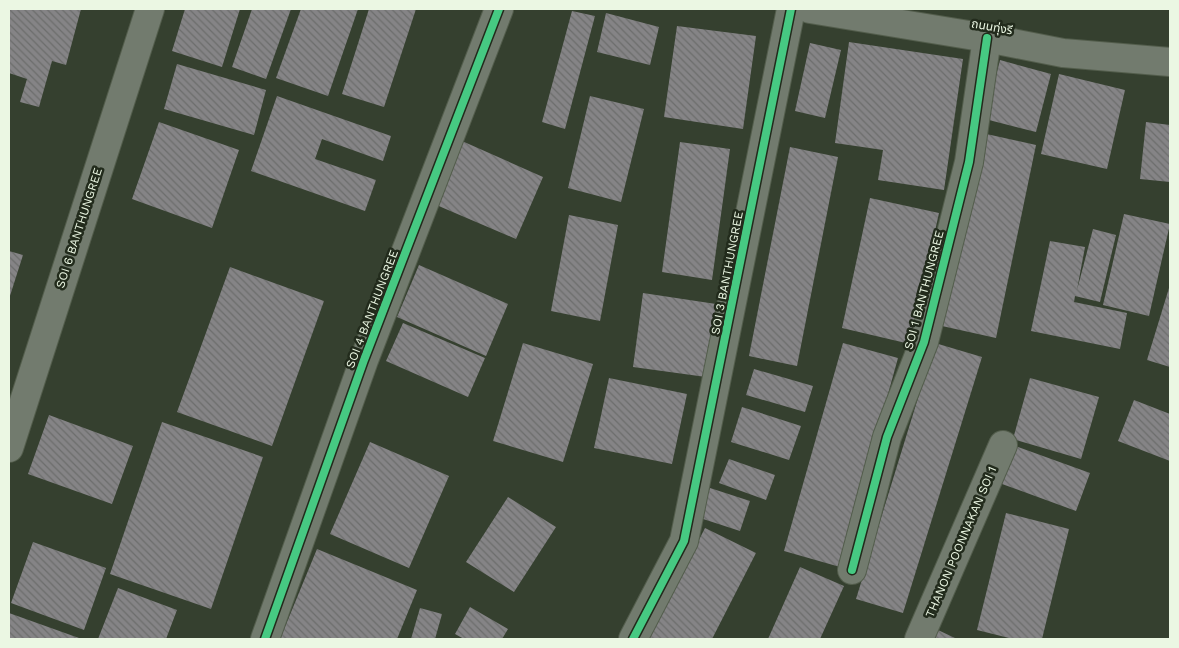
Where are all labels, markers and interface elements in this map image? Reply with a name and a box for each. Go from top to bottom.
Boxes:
street label: ถนนทุ่งรี [970,16,1014,38]
street label: SOI 6 BANTHUNGREE [53,166,105,290]
street label: SOI 3 BANTHUNGREE [708,210,746,336]
street label: SOI 1 BANTHUNGREE [901,229,947,351]
street label: SOI 4 BANTHUNGREE [343,248,401,370]
street label: THANON POONNAKAN SOI 1 [923,464,999,620]

